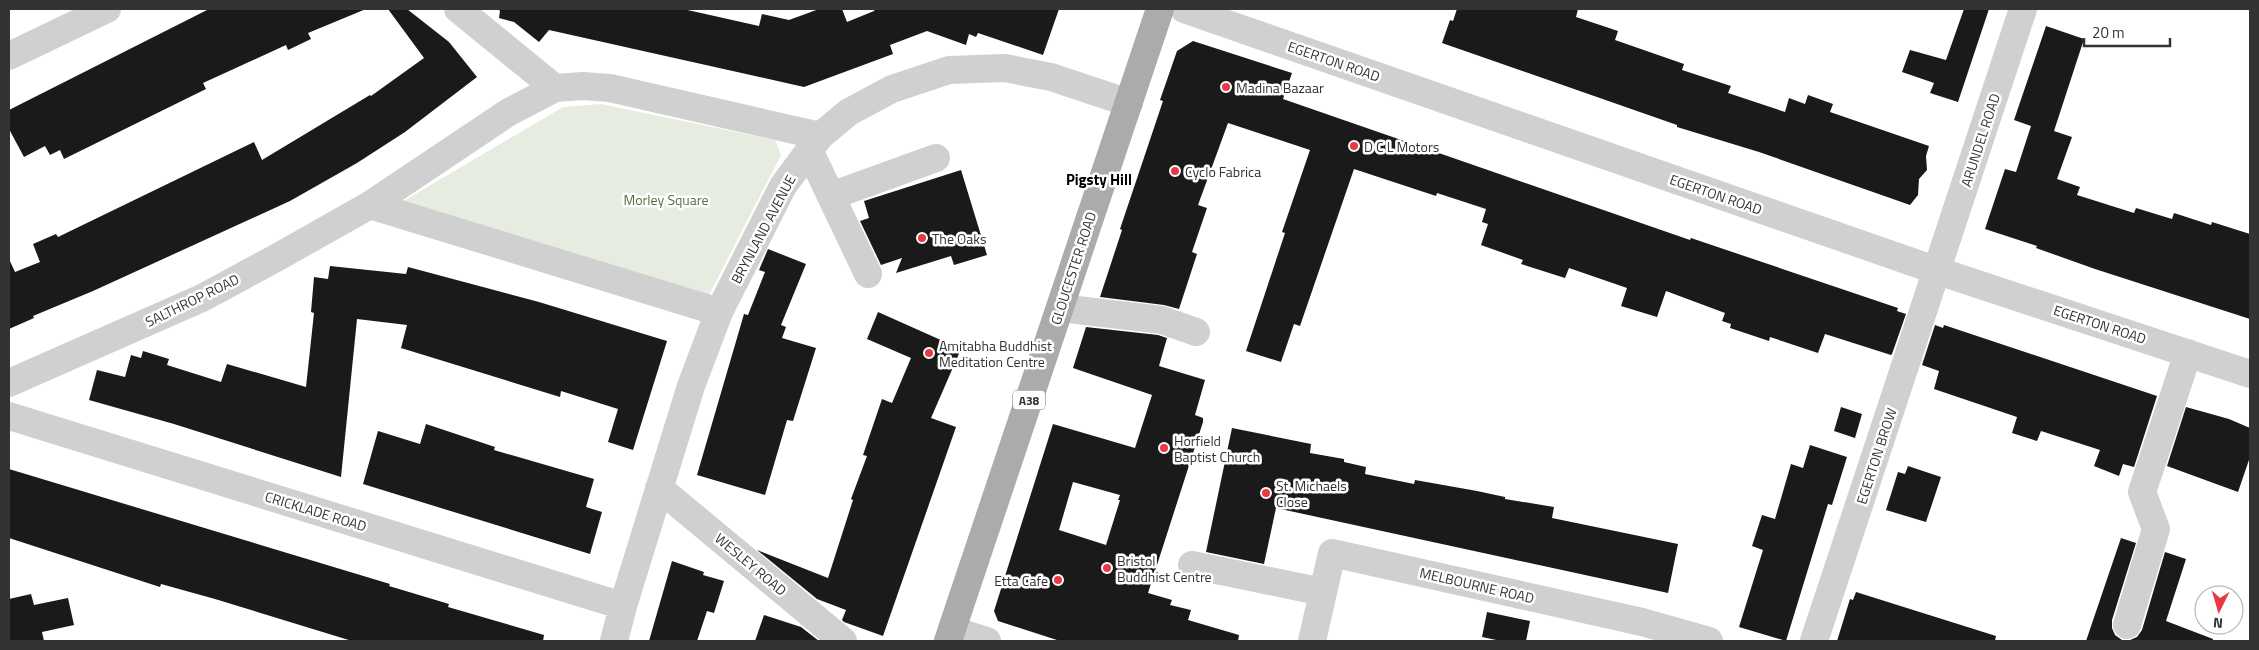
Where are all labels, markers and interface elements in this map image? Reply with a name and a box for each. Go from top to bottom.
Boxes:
scale bar [2084,15,2170,47]
text: 20 m [2092,21,2125,44]
street label: EGERTON ROAD [1285,35,1383,87]
place label: Madina Bazaar [1236,77,1324,98]
marker: Madina Bazaar [1220,81,1232,93]
street label: ARUNDEL ROAD [1955,91,2005,189]
place label: D C L Motors [1364,136,1439,157]
marker: D C L Motors [1348,140,1360,152]
place label: Cyclo Fabrica [1185,161,1261,182]
marker: Cyclo Fabrica [1169,165,1181,177]
district label: Pigsty Hill [1066,168,1132,191]
street label: EGERTON ROAD [1667,168,1765,220]
street label: BRYNLAND AVENUE [725,171,801,287]
park label: Morley Square [623,189,709,210]
street label: GLOUCESTER ROAD [1045,209,1101,327]
place label: The Oaks [932,228,987,249]
marker: The Oaks [916,232,928,244]
street label: SALTHROP ROAD [141,268,243,332]
street label: EGERTON ROAD [2051,299,2149,349]
place label: Amitabha Buddhist Meditation Centre [939,335,1052,372]
marker: Amitabha Buddhist Meditation Centre [923,347,935,359]
road number: A38 [1013,390,1045,410]
street label: EGERTON BROW [1851,405,1901,507]
place label: Horfield Baptist Church [1174,430,1260,467]
marker: Horfield Baptist Church [1158,442,1170,454]
place label: St. Michaels Close [1276,475,1347,512]
street label: CRICKLADE ROAD [263,486,369,536]
marker: St. Michaels Close [1260,487,1272,499]
street label: WESLEY ROAD [711,528,791,600]
place label: Bristol Buddhist Centre [1117,550,1212,587]
marker: Bristol Buddhist Centre [1101,562,1113,574]
street label: MELBOURNE ROAD [1418,562,1536,608]
place label: Etta Cafe [994,570,1048,591]
marker: Etta Cafe [1052,574,1064,586]
north arrow [2194,585,2244,635]
text: N [2212,613,2224,634]

